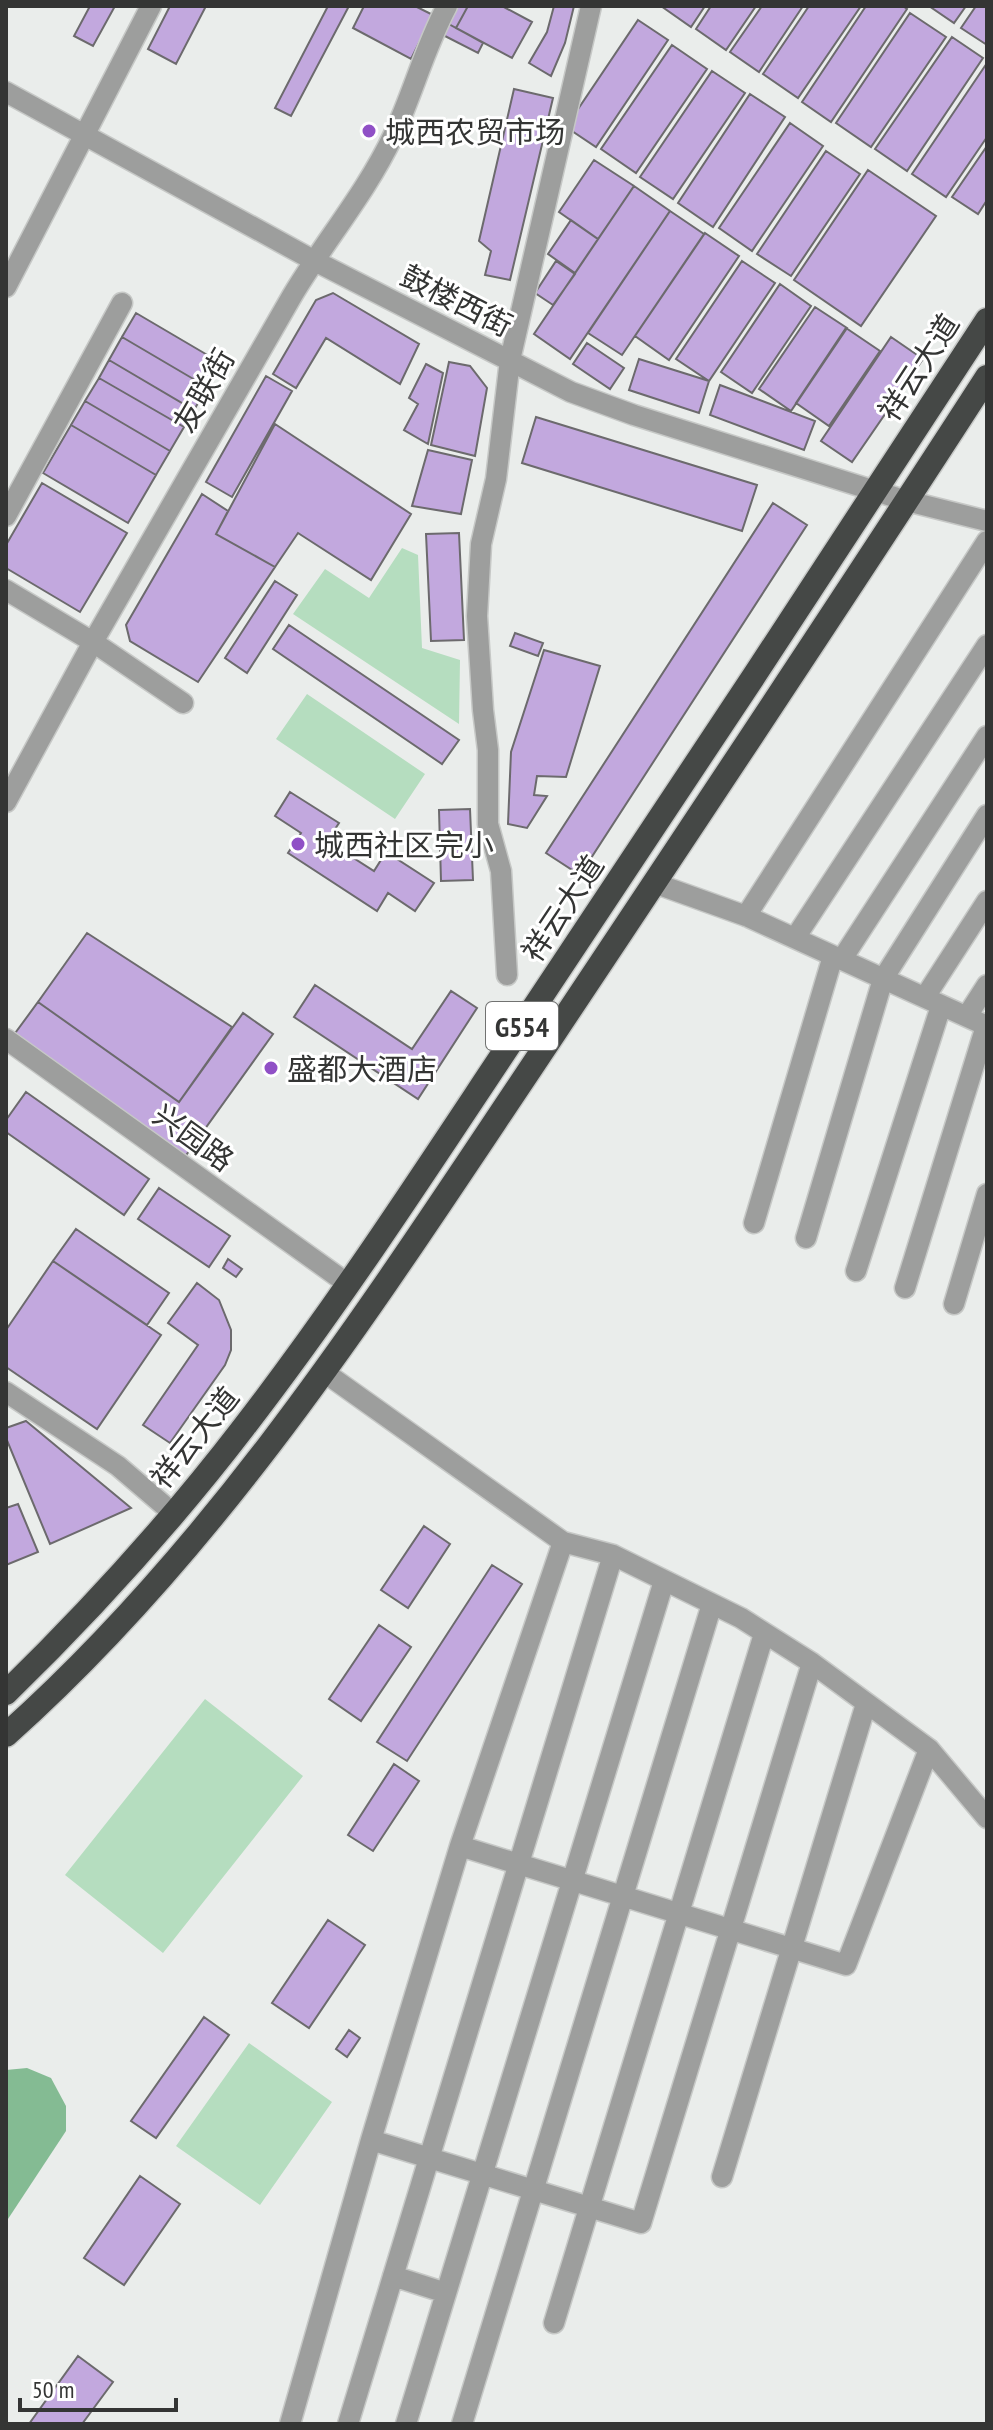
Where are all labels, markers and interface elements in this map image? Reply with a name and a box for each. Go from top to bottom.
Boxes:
place label: 城西农贸市场 [385,112,565,151]
marker: 城西农贸市场 [360,122,378,140]
street label: 鼓楼西街 [395,255,519,345]
street label: 祥云大道 [869,306,967,428]
street label: 友联街 [164,341,242,439]
place label: 城西社区完小 [314,825,494,864]
marker: 城西社区完小 [289,835,307,853]
street label: 祥云大道 [512,847,612,969]
road number: G554 [486,1002,558,1050]
place label: 盛都大酒店 [287,1049,437,1088]
marker: 盛都大酒店 [262,1059,280,1077]
street label: 兴园路 [146,1095,242,1179]
street label: 祥云大道 [141,1378,247,1496]
scale bar [20,2362,176,2412]
text: 50 m [32,2374,74,2405]

